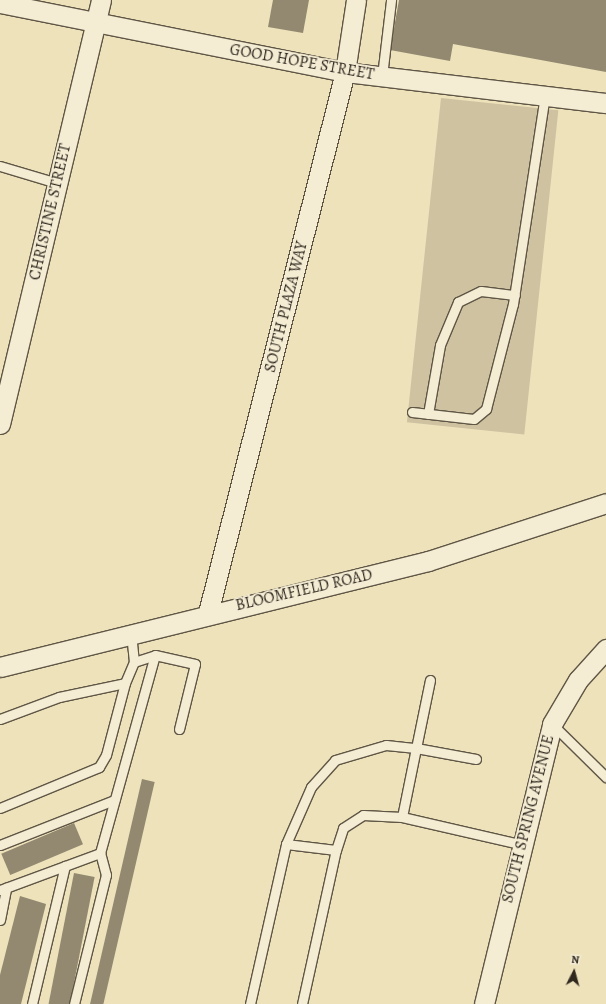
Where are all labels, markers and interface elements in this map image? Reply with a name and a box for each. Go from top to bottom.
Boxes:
street label: GOOD HOPE STREET [228,40,376,84]
street label: CHRISTINE STREET [25,142,75,282]
street label: SOUTH PLAZA WAY [260,240,312,374]
street label: BLOOMFIELD ROAD [234,565,374,615]
street label: SOUTH SPRING AVENUE [498,733,558,905]
north arrow [554,952,594,992]
text: N [571,952,580,967]

